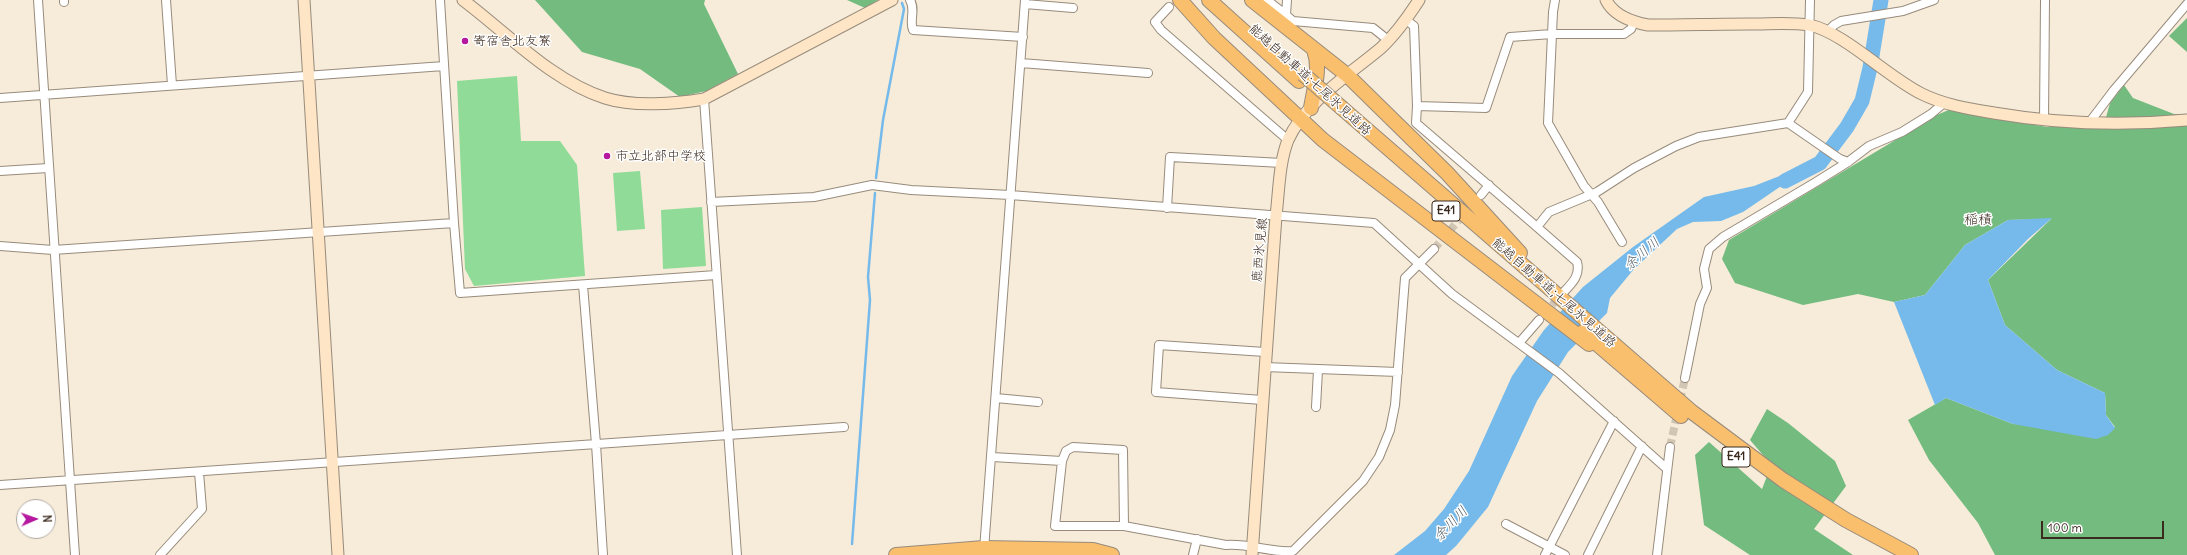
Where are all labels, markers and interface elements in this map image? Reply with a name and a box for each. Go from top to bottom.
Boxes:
street label: 能越自動車道;七尾氷見道路 [1246,21,1374,139]
place label: 寄宿舎北友寮 [473,33,551,49]
marker: 寄宿舎北友寮 [460,36,470,46]
place label: 市立北部中学校 [615,148,706,164]
marker: 市立北部中学校 [602,151,612,161]
road number: E41 [1432,201,1460,221]
district label: 稲積 [1964,212,1992,228]
street label: 鹿西氷見線 [1249,217,1271,283]
water label: 余川川 [1621,234,1663,274]
street label: 能越自動車道;七尾氷見道路 [1489,235,1619,351]
road number: E41 [1722,447,1750,467]
north arrow [16,499,56,539]
water label: 余川川 [1430,503,1472,545]
scale bar [2043,513,2166,539]
text: N [40,515,54,523]
text: 100 m [2048,520,2082,535]

